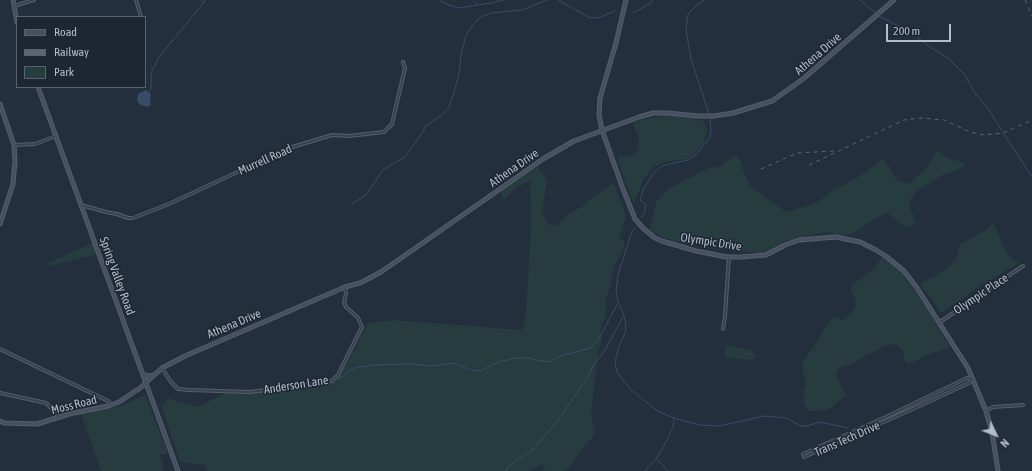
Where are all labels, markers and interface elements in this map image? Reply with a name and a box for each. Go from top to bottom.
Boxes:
legend [16,16,146,88]
scale bar [888,16,953,42]
text: 200 m [893,24,920,38]
text: Road [54,25,77,39]
street label: Athena Drive [792,30,844,78]
text: Railway [54,45,89,59]
text: Park [54,65,74,79]
street label: Murrell Road [236,142,294,178]
street label: Athena Drive [487,146,541,190]
street label: Olympic Drive [680,230,742,254]
street label: Spring Valley Road [96,235,138,317]
street label: Olympic Place [951,270,1011,318]
street label: Athena Drive [205,306,263,342]
street label: Anderson Lane [263,373,329,397]
street label: Moss Road [50,392,98,418]
north arrow [976,415,1016,455]
street label: Trans Tech Drive [812,418,882,460]
text: N [998,437,1011,450]

